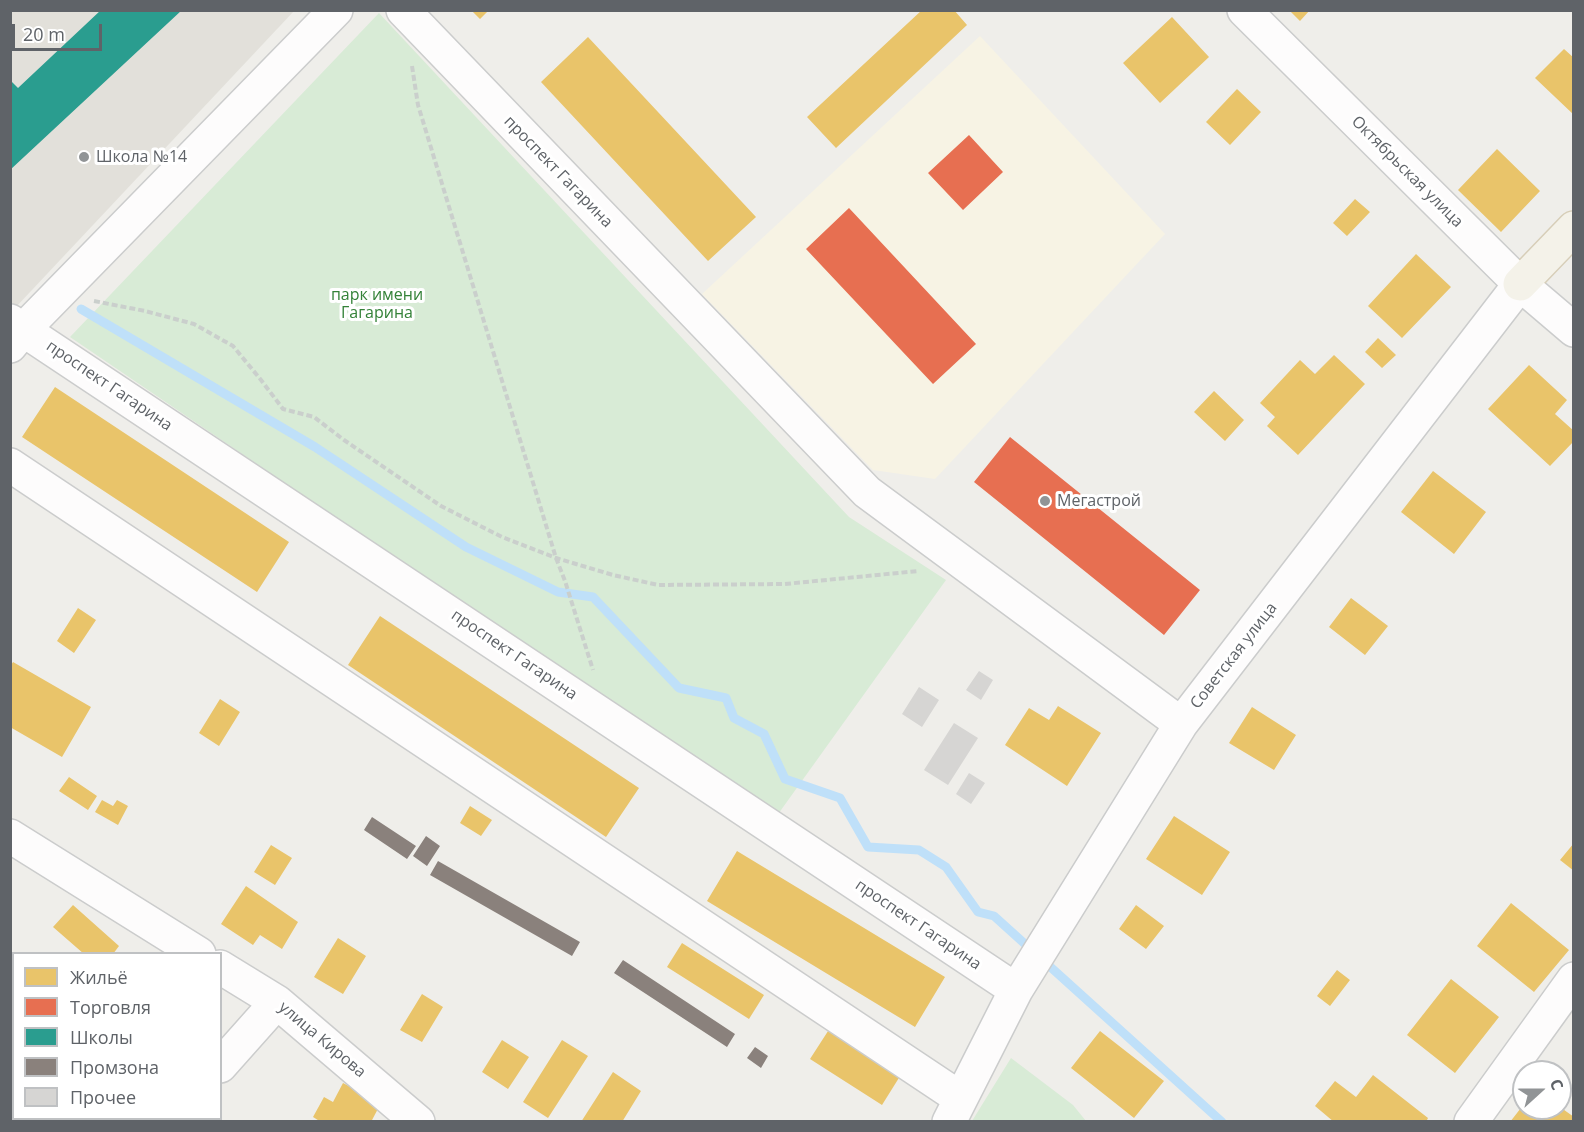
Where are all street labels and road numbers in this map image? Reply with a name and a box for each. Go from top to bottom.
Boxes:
street label: проспект Гагарина [500,112,616,232]
street label: Октябрьская улица [1347,112,1467,232]
street label: проспект Гагарина [42,337,176,435]
street label: Советская улица [1187,599,1281,713]
street label: проспект Гагарина [447,606,581,704]
street label: проспект Гагарина [851,876,985,974]
street label: улица Кирова [275,998,369,1082]

